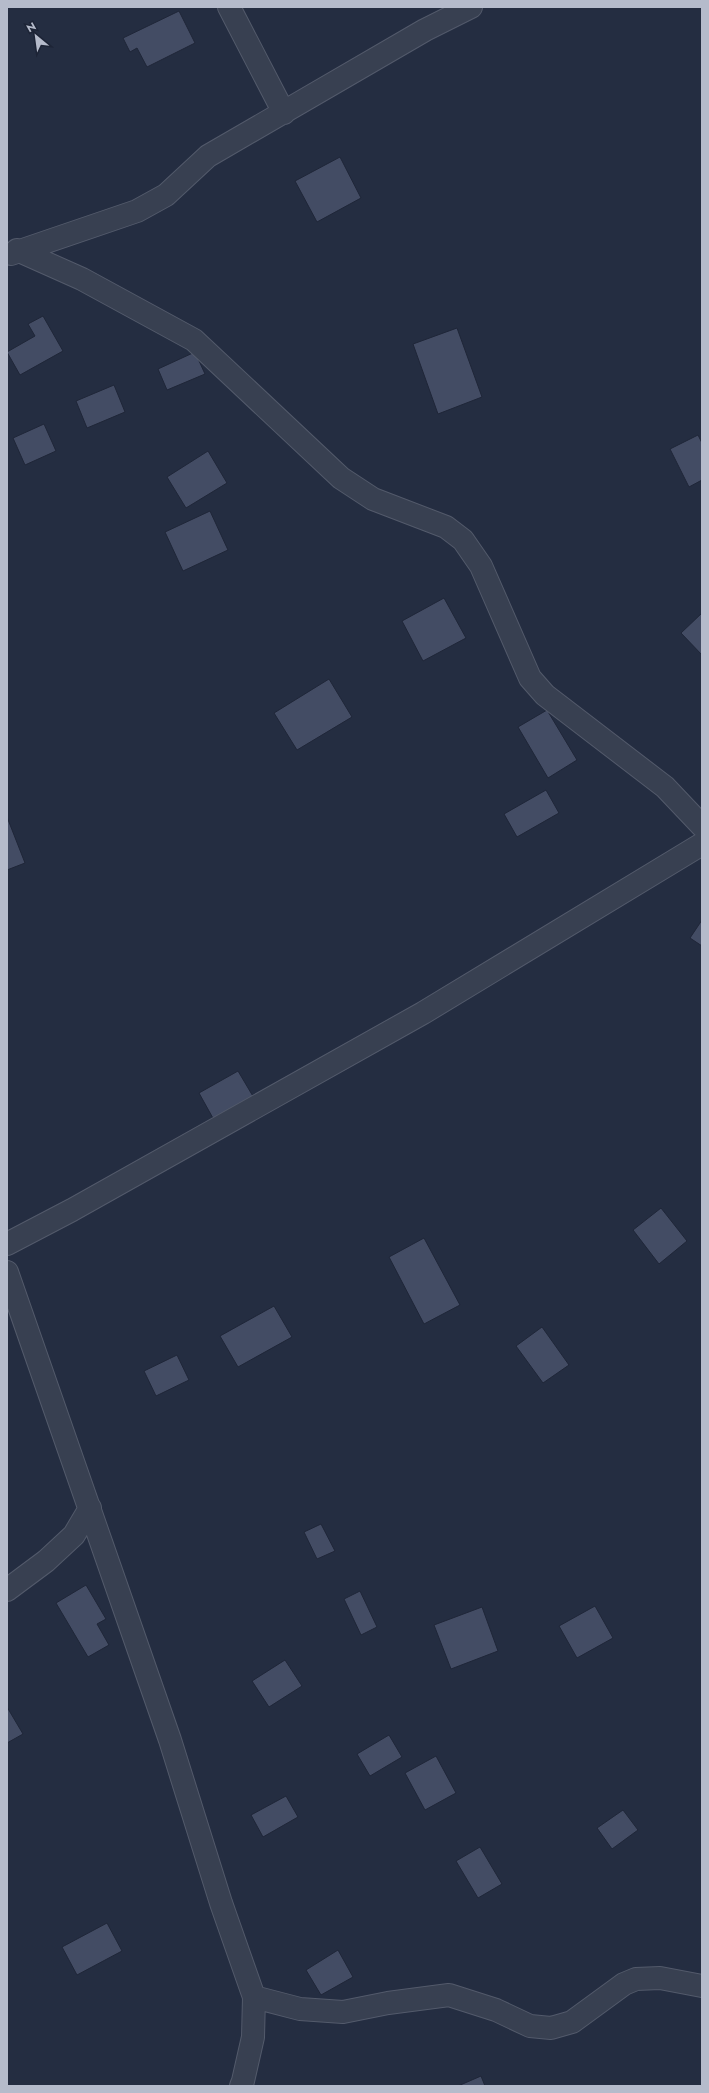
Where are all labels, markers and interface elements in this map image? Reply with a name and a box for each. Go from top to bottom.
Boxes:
north arrow [16,16,56,56]
text: N [23,18,39,36]

